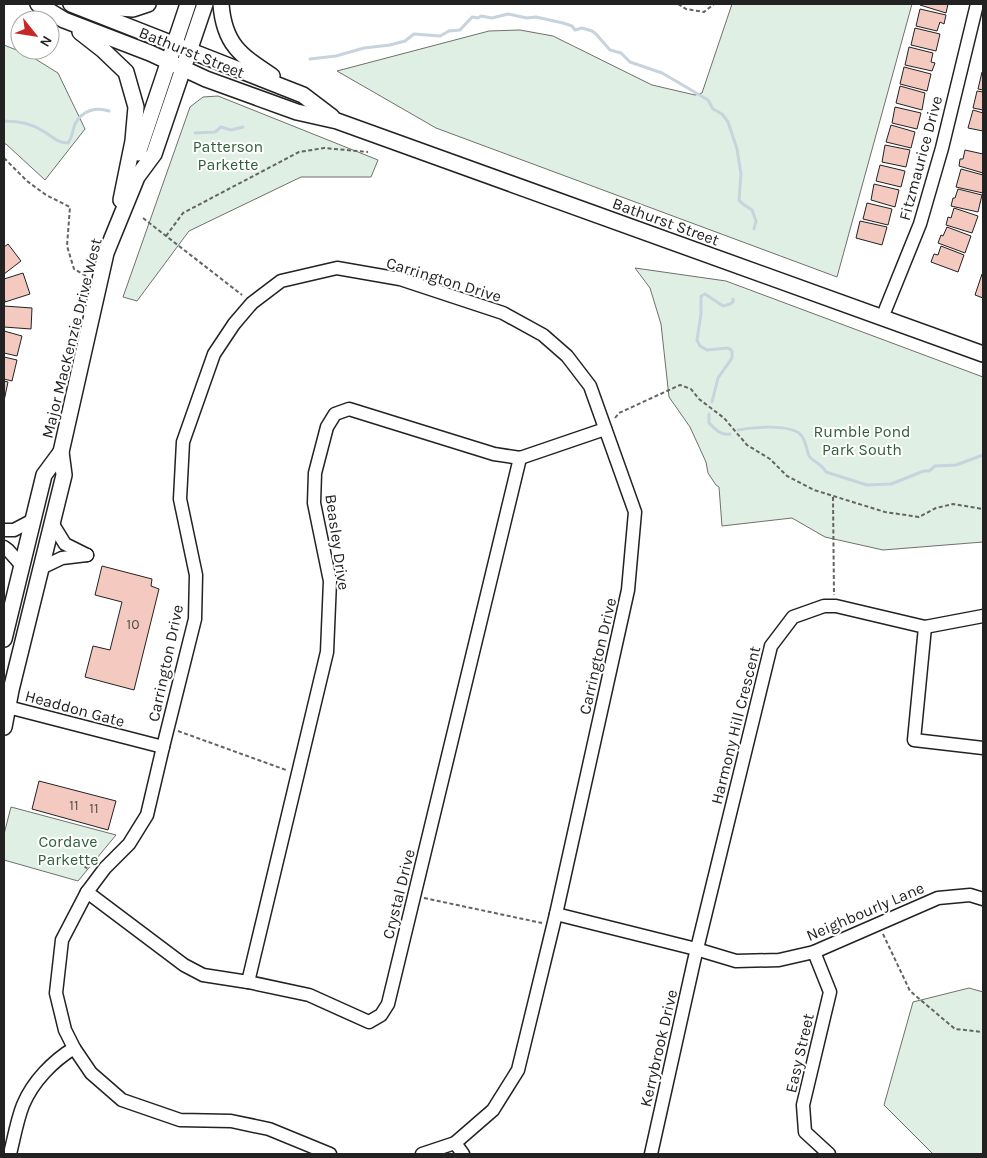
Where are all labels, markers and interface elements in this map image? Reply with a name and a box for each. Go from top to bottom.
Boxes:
north arrow [10,10,60,60]
street label: Bathurst Street [136,23,247,82]
text: N [36,33,56,50]
street label: Fitzmaurice Drive [895,94,946,223]
park label: Patterson Parkette [193,137,263,174]
street label: Bathurst Street [610,193,722,250]
street label: Major MacKenzie Drive West [37,236,106,440]
street label: Carrington Drive [384,253,504,306]
park label: Rumble Pond Park South [813,422,911,459]
street label: Beasley Drive [321,493,354,591]
street label: Carrington Drive [575,596,620,716]
street label: Carrington Drive [144,603,187,723]
house number: 10 [127,616,139,633]
street label: Harmony Hill Crescent [707,644,764,806]
street label: Headdon Gate [23,686,127,731]
house number: 11 [69,797,79,814]
house number: 11 [89,800,99,817]
park label: Cordave Parkette [38,832,98,869]
street label: Crystal Drive [378,847,419,941]
street label: Neighbourly Lane [803,878,927,945]
street label: Kerrybrook Drive [636,988,681,1109]
street label: Easy Street [781,1011,818,1095]

